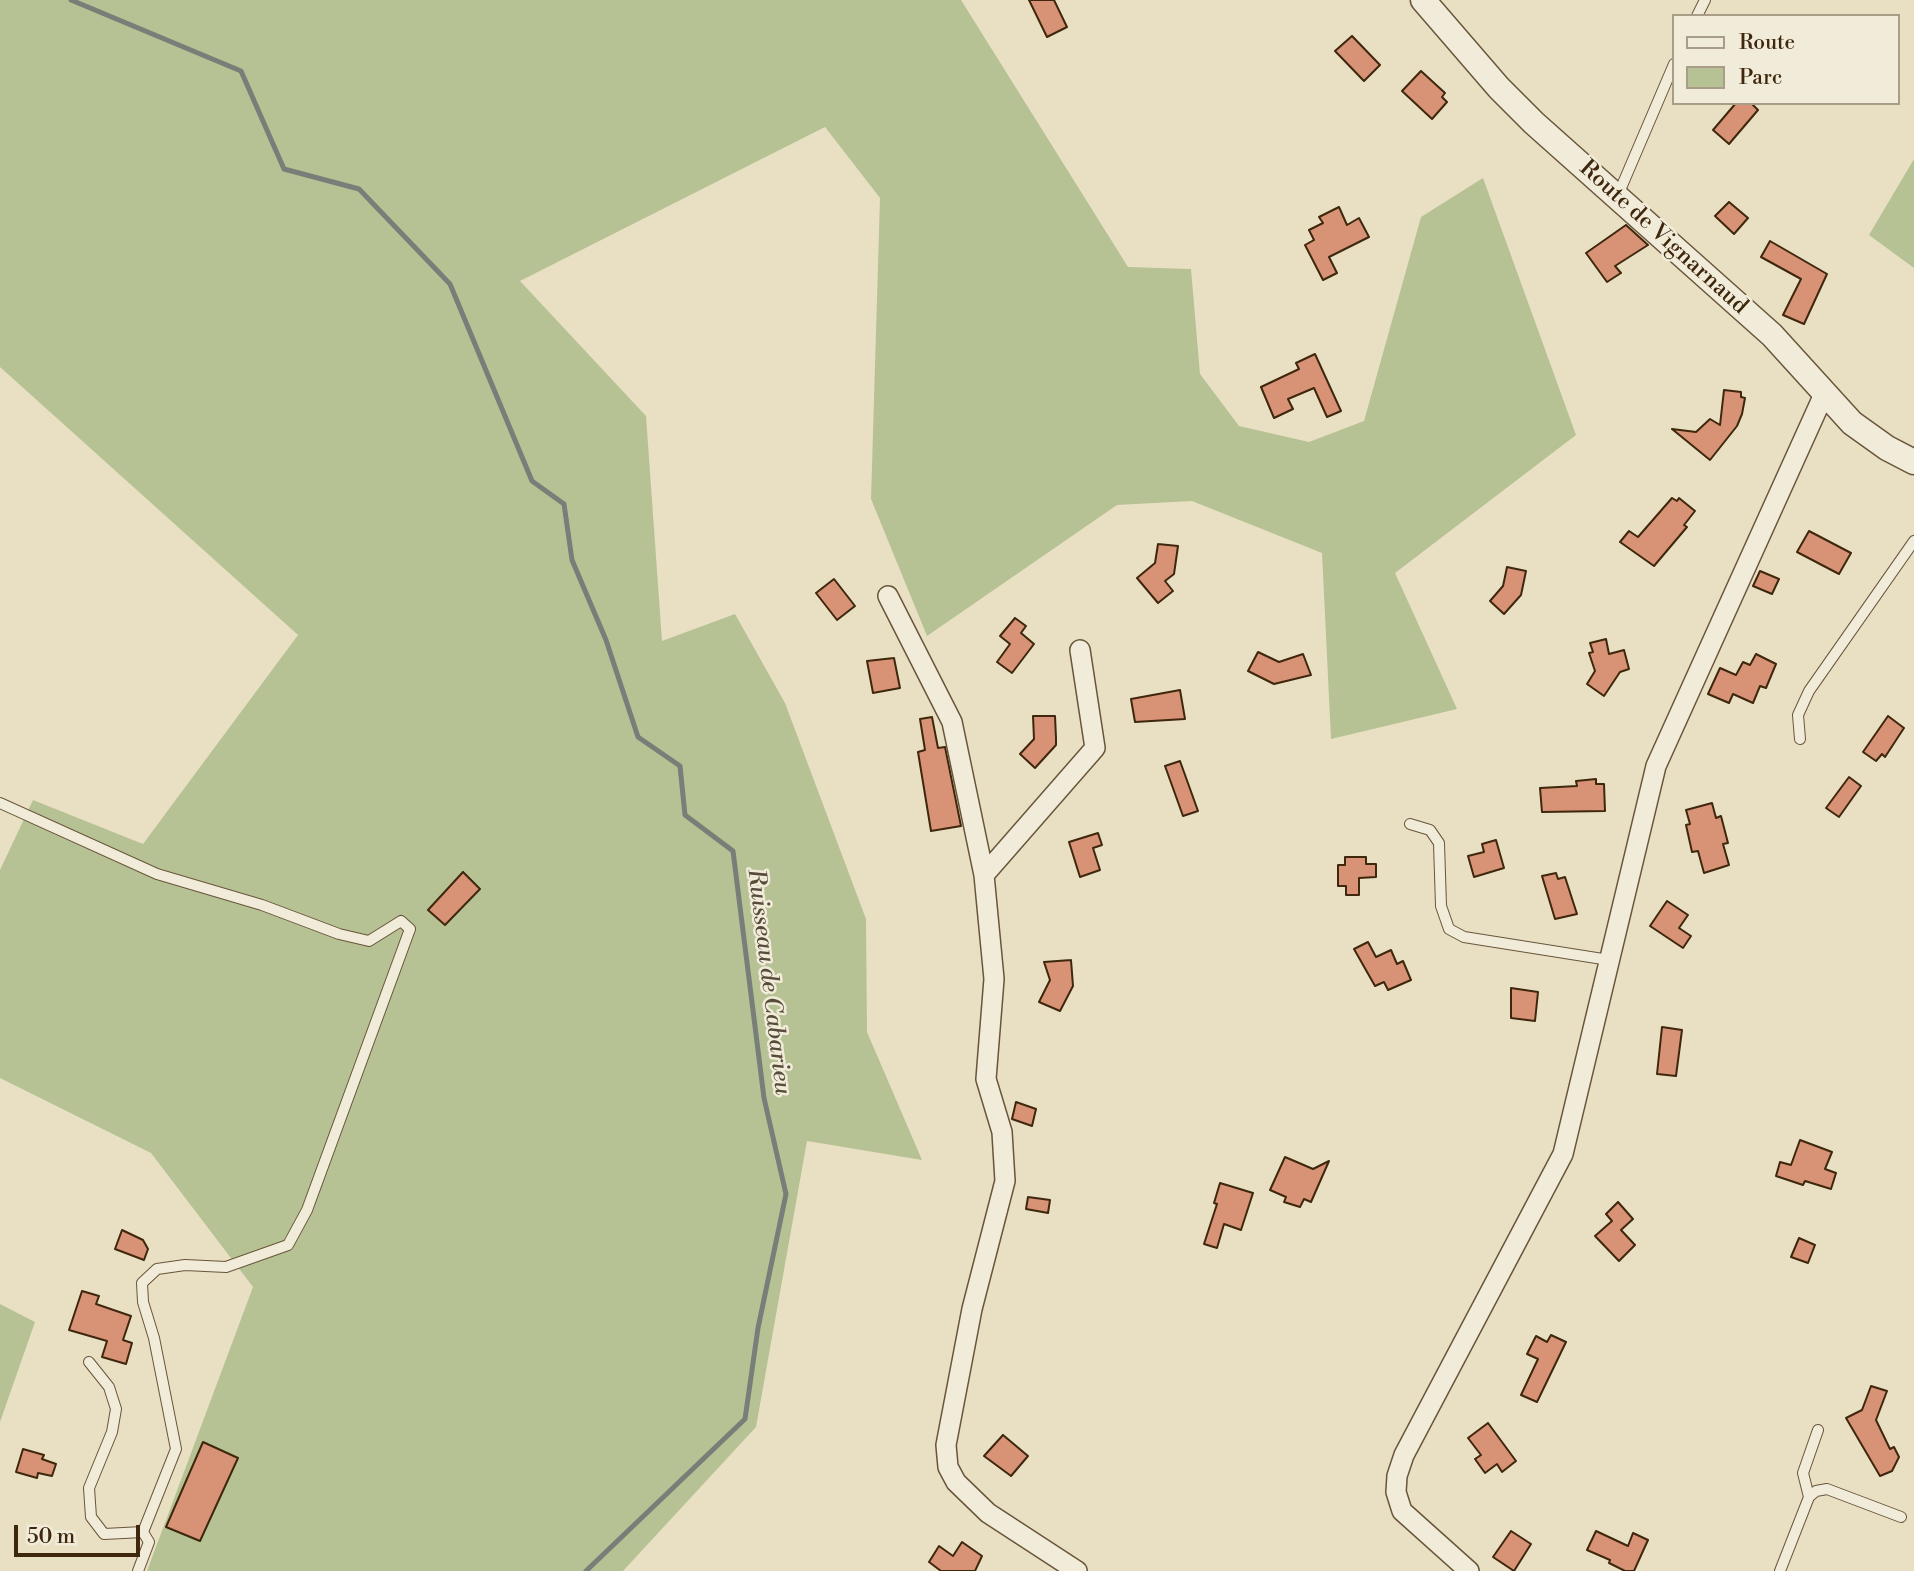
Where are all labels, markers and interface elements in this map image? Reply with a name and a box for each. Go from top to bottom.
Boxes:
legend [1672,14,1900,105]
text: Route [1739,30,1795,56]
text: Parc [1739,65,1782,91]
street label: Route de Vignarnaud [1573,155,1753,321]
water label: Ruisseau de Cabarieu [740,867,796,1097]
scale bar [18,1512,144,1556]
text: 50 m [27,1524,75,1550]

